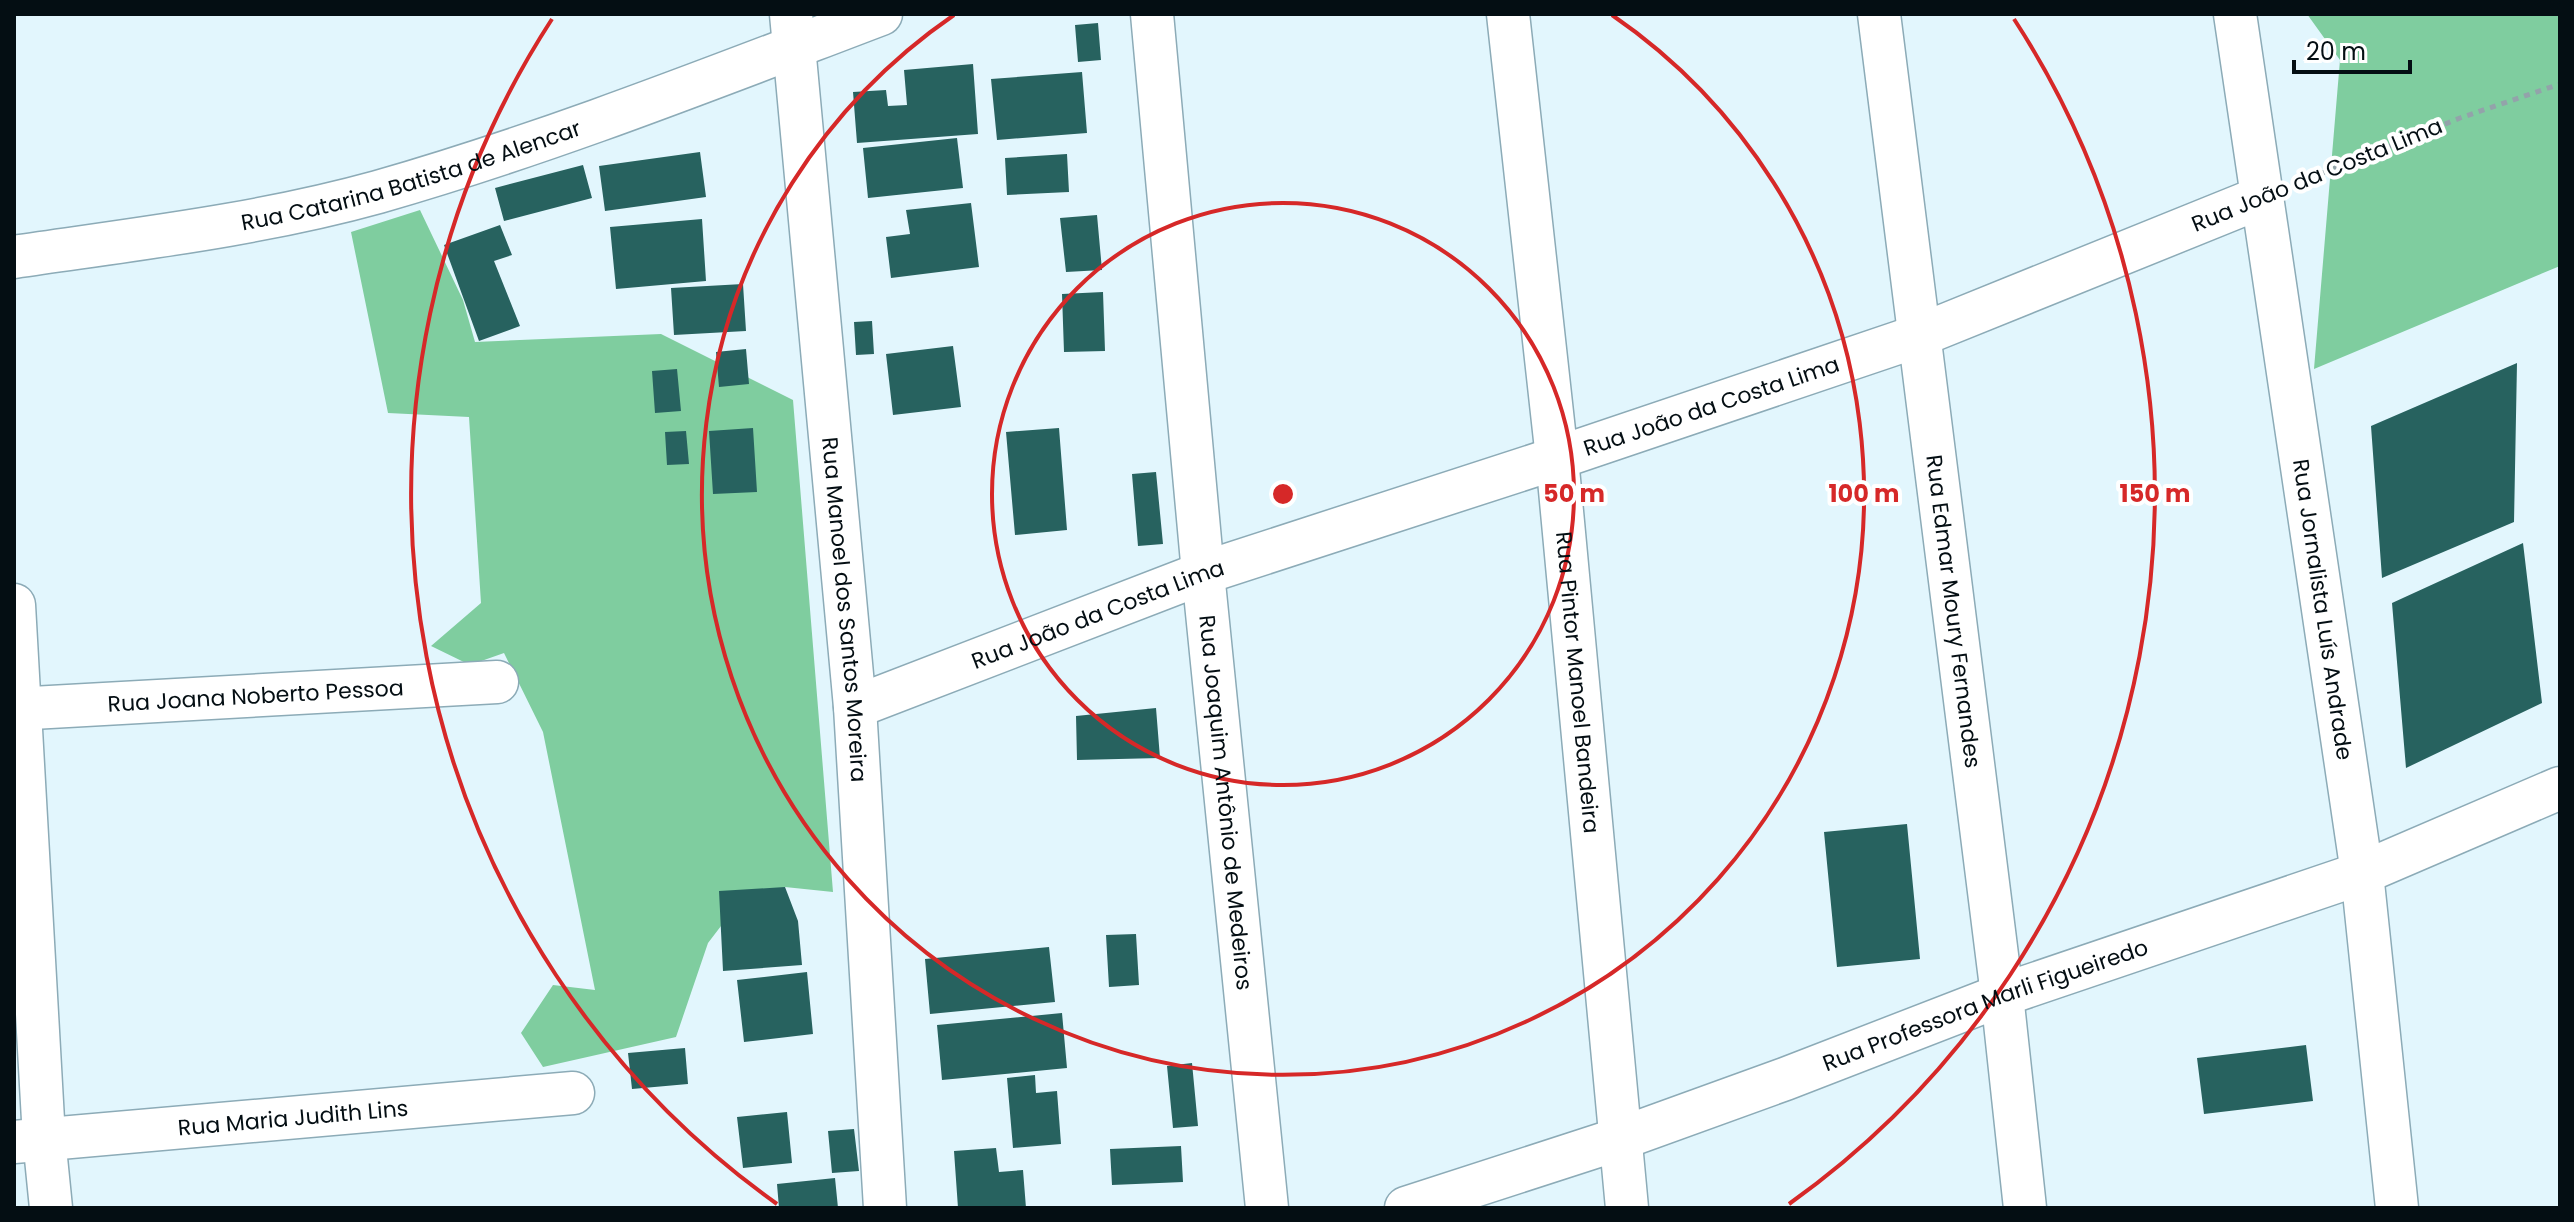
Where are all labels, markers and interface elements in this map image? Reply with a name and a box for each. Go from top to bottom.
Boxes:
scale bar [2294,24,2410,74]
text: 20 m [2306,35,2366,68]
street label: Rua João da Costa Lima [2187,110,2447,240]
street label: Rua Catarina Batista de Alencar [238,112,585,238]
street label: Rua João da Costa Lima [1579,348,1843,463]
street label: Rua Manoel dos Santos Moreira [815,436,875,783]
street label: Rua Edmar Moury Fernandes [1919,453,1989,770]
street label: Rua Jornalista Luís Andrade [2285,457,2361,762]
text: 50 m [1543,477,1605,510]
text: 100 m [1829,477,1899,510]
text: 150 m [2120,477,2190,510]
centre of rings [1269,480,1297,508]
street label: Rua Pintor Manoel Bandeira [1548,530,1607,835]
street label: Rua João da Costa Lima [967,552,1228,676]
street label: Rua Joaquim Antônio de Medeiros [1192,613,1260,992]
street label: Rua Joana Noberto Pessoa [107,672,404,719]
street label: Rua Professora Marli Figueiredo [1818,931,2152,1079]
street label: Rua Maria Judith Lins [177,1092,409,1143]

